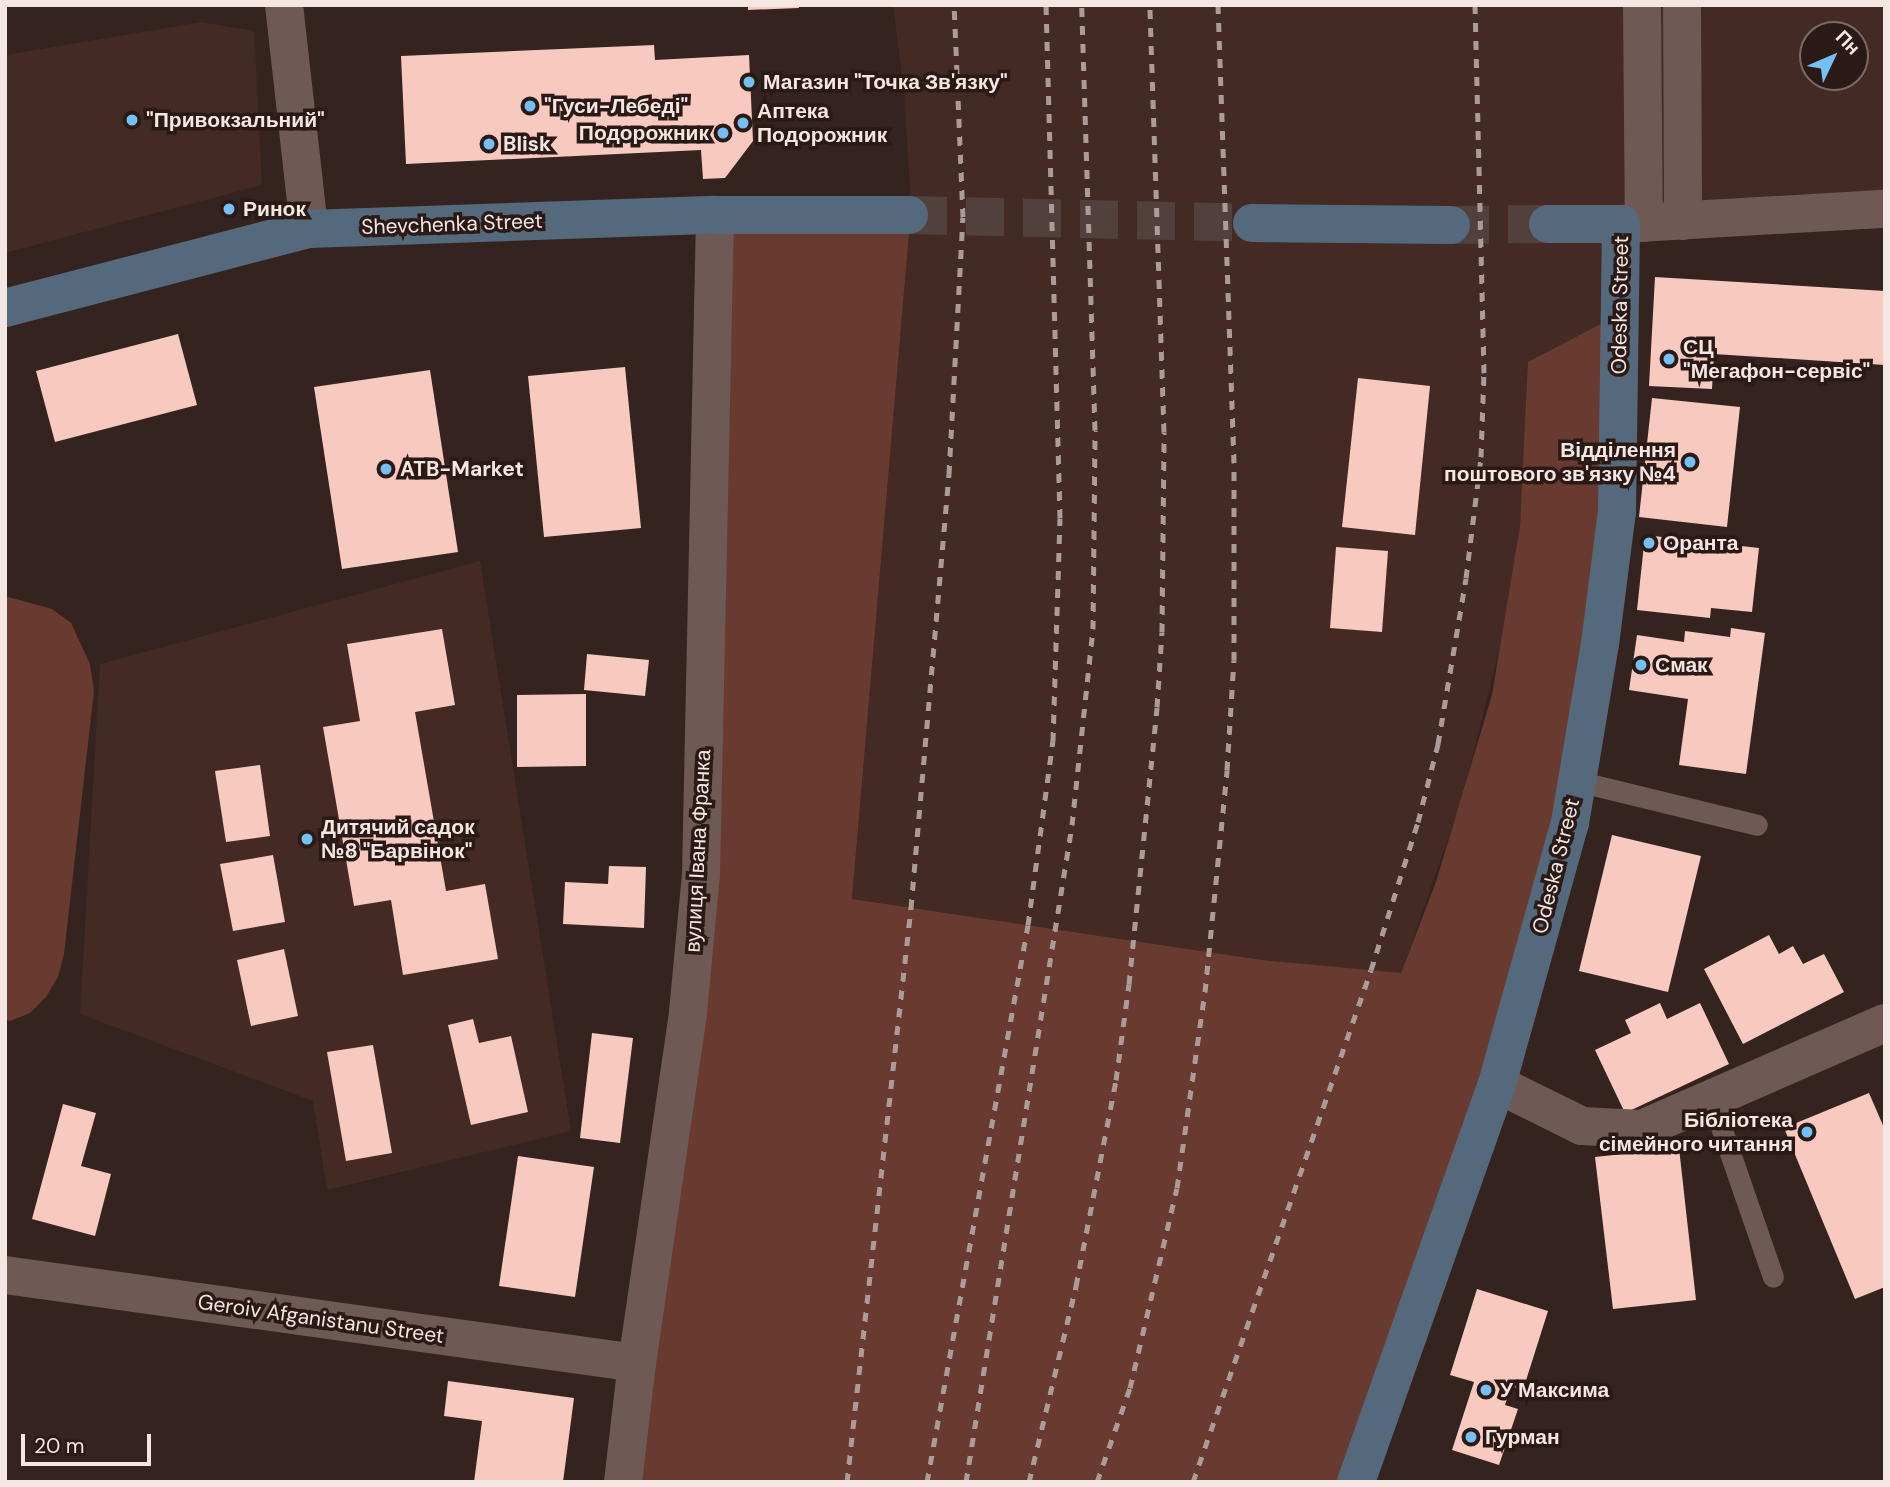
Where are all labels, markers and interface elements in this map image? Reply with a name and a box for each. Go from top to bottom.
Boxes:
north arrow [1799,21,1869,91]
text: Пн [1830,25,1866,60]
place label: Магазин "Точка Зв'язку" [763,69,1008,95]
marker: Магазин "Точка Зв'язку" [741,74,757,90]
place label: "Гуси-Лебеді" [544,93,688,119]
marker: "Гуси-Лебеді" [522,98,538,114]
place label: Аптека Подорожник [757,98,887,148]
place label: "Привокзальний" [146,107,325,133]
marker: "Привокзальний" [124,112,140,128]
marker: Аптека Подорожник [735,115,751,131]
place label: Подорожник [579,120,709,146]
marker: Подорожник [715,125,731,141]
place label: Blisk [503,131,551,157]
marker: Blisk [481,136,497,152]
place label: Ринок [243,196,306,222]
marker: Ринок [221,201,237,217]
street label: Shevchenka Street [361,208,543,240]
street label: Odeska Street [1606,235,1634,375]
place label: СЦ "Мегафон-сервіс" [1683,334,1870,384]
marker: СЦ "Мегафон-сервіс" [1661,351,1677,367]
place label: Відділення поштового зв'язку №4 [1444,437,1676,487]
marker: Відділення поштового зв'язку №4 [1682,454,1698,470]
place label: ATB-Market [400,456,524,482]
marker: ATB-Market [378,461,394,477]
place label: Оранта [1663,530,1738,556]
marker: Оранта [1641,535,1657,551]
place label: Смак [1655,652,1708,678]
marker: Смак [1633,657,1649,673]
street label: вулиця Івана Франка [680,749,716,953]
street label: Odeska Street [1527,796,1585,936]
place label: Дитячий садок №8 "Барвінок" [321,814,475,864]
marker: Дитячий садок №8 "Барвінок" [299,831,315,847]
place label: Бібліотека сімейного читання [1599,1107,1793,1157]
marker: Бібліотека сімейного читання [1799,1124,1815,1140]
street label: Geroiv Afganistanu Street [196,1289,446,1349]
place label: У Максима [1500,1377,1609,1403]
marker: У Максима [1478,1382,1494,1398]
scale bar [24,1420,154,1464]
place label: Гурман [1485,1424,1560,1450]
marker: Гурман [1463,1429,1479,1445]
text: 20 m [34,1432,85,1460]

